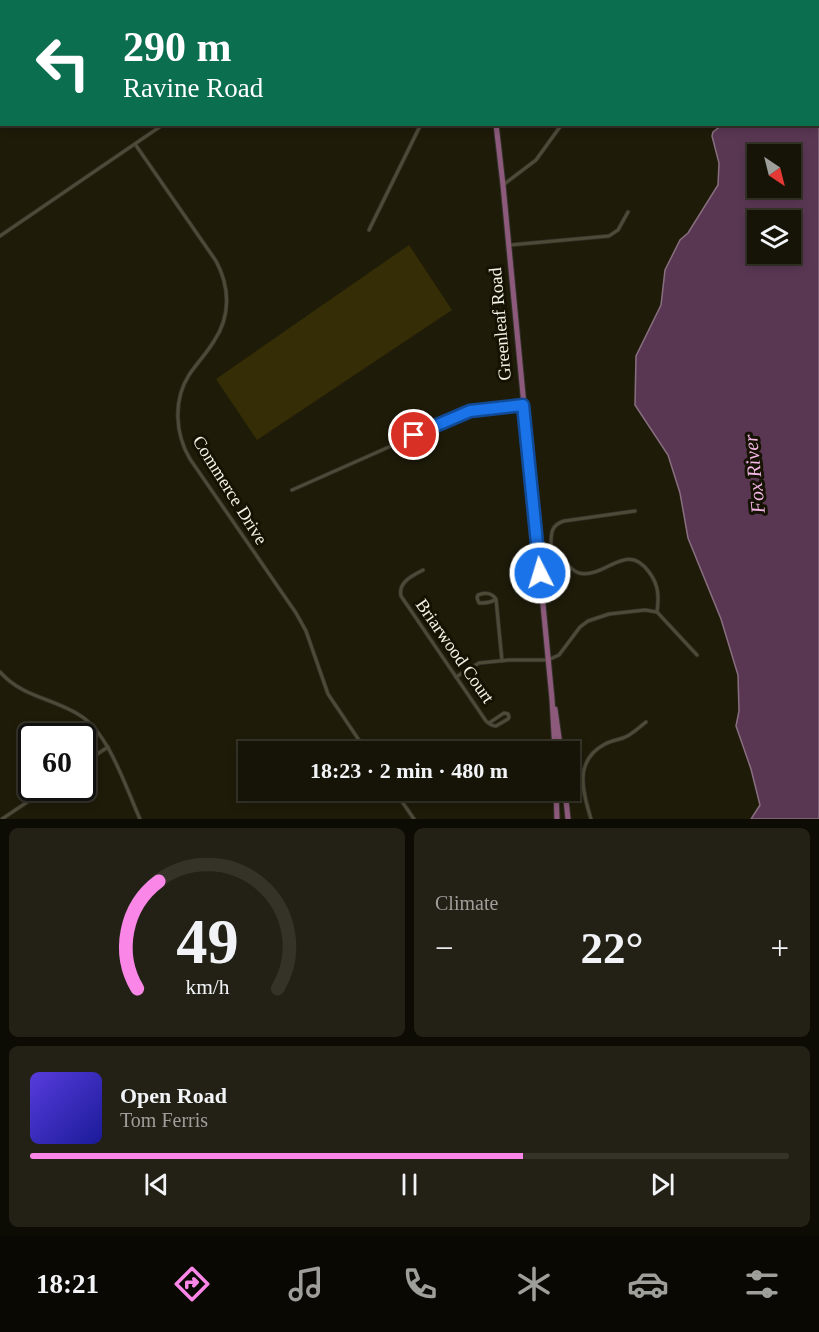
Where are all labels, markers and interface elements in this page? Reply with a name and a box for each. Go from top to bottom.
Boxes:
icon: left [24,24,102,102]
text: 290 m [123,24,232,70]
text: Ravine Road [123,73,263,103]
north arrow [747,144,801,198]
map controls [747,144,801,264]
button: layers [747,210,801,264]
street label: Greenleaf Road [485,267,515,381]
pin [388,409,439,460]
icon: arrive [397,418,430,451]
street label: Commerce Drive [189,432,271,548]
water label: Fox River [739,433,769,516]
position arrow [508,541,572,605]
street label: Briarwood Court [412,595,498,707]
speed limit sign: 60 [18,723,96,801]
text: 18:23 · 2 min · 480 m [310,758,508,783]
text: Climate [435,892,498,914]
text: 49 [176,907,238,976]
text: 22° [581,923,644,973]
text: − [435,930,454,966]
text: + [770,930,789,966]
text: km/h [185,976,229,1000]
text: Open Road [120,1083,227,1108]
text: Tom Ferris [120,1109,208,1131]
icon: previous [140,1168,173,1201]
icon: pause [393,1168,426,1201]
icon: next [646,1168,679,1201]
icon: directions [171,1263,213,1305]
icon: music [285,1263,327,1305]
icon: phone [399,1263,441,1305]
icon: climate [513,1263,555,1305]
icon: car [627,1263,669,1305]
icon: filters [741,1263,783,1305]
text: 18:21 [36,1269,99,1299]

